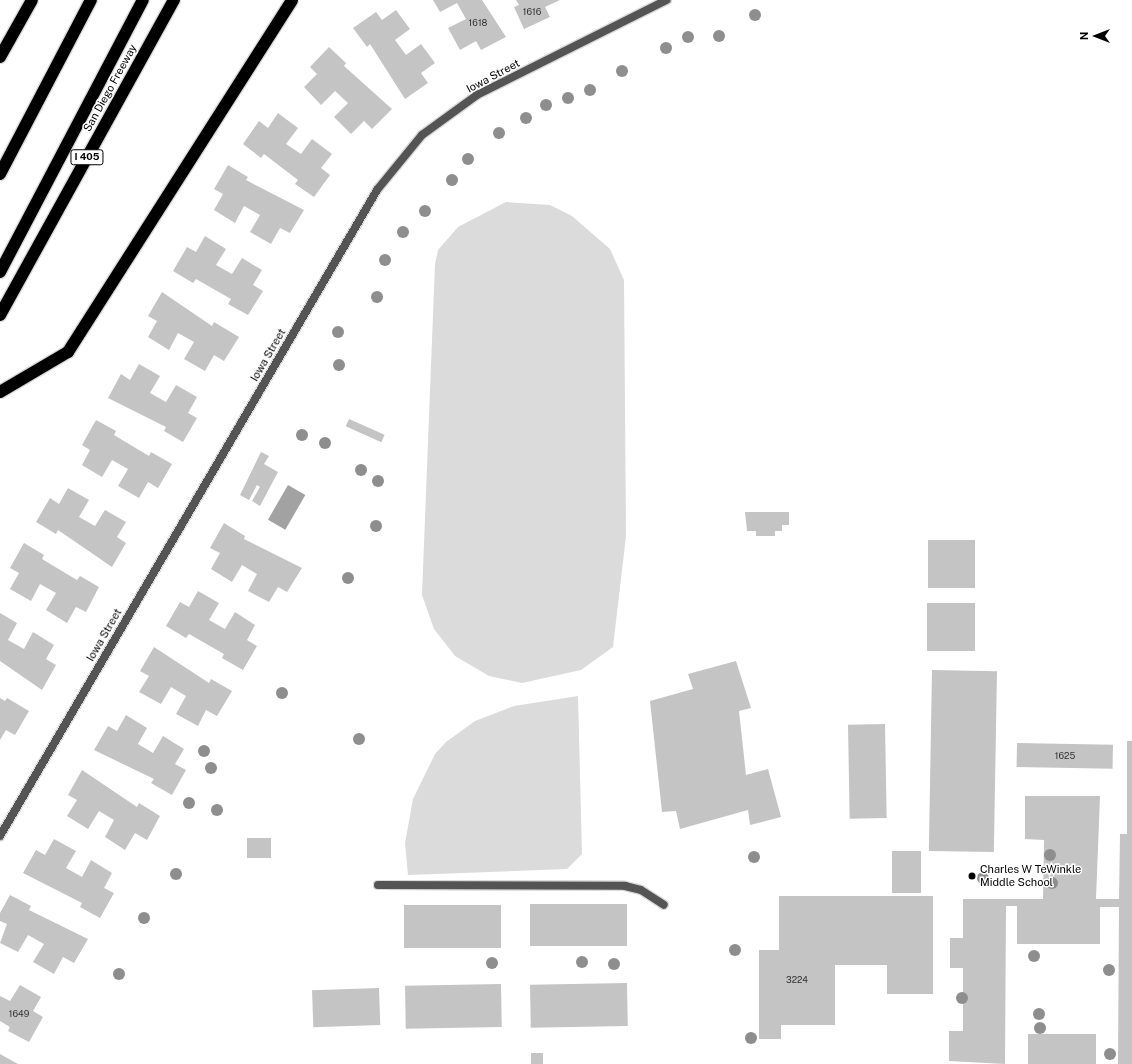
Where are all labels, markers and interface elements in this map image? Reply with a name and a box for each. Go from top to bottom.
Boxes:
house number: 1616 [523,7,541,17]
north arrow [1076,16,1116,56]
house number: 1618 [469,18,487,28]
text: N [1078,32,1090,40]
street label: San Diego Freeway [80,42,140,134]
street label: Iowa Street [464,56,522,96]
road number: I 405 [70,149,104,165]
street label: Iowa Street [248,326,288,384]
street label: Iowa Street [84,606,124,664]
house number: 1625 [1055,751,1075,761]
place label: Charles W TeWinkle Middle School [980,863,1082,889]
marker: Charles W TeWinkle Middle School [967,871,977,881]
house number: 3224 [786,975,808,985]
house number: 1649 [9,1009,29,1019]

